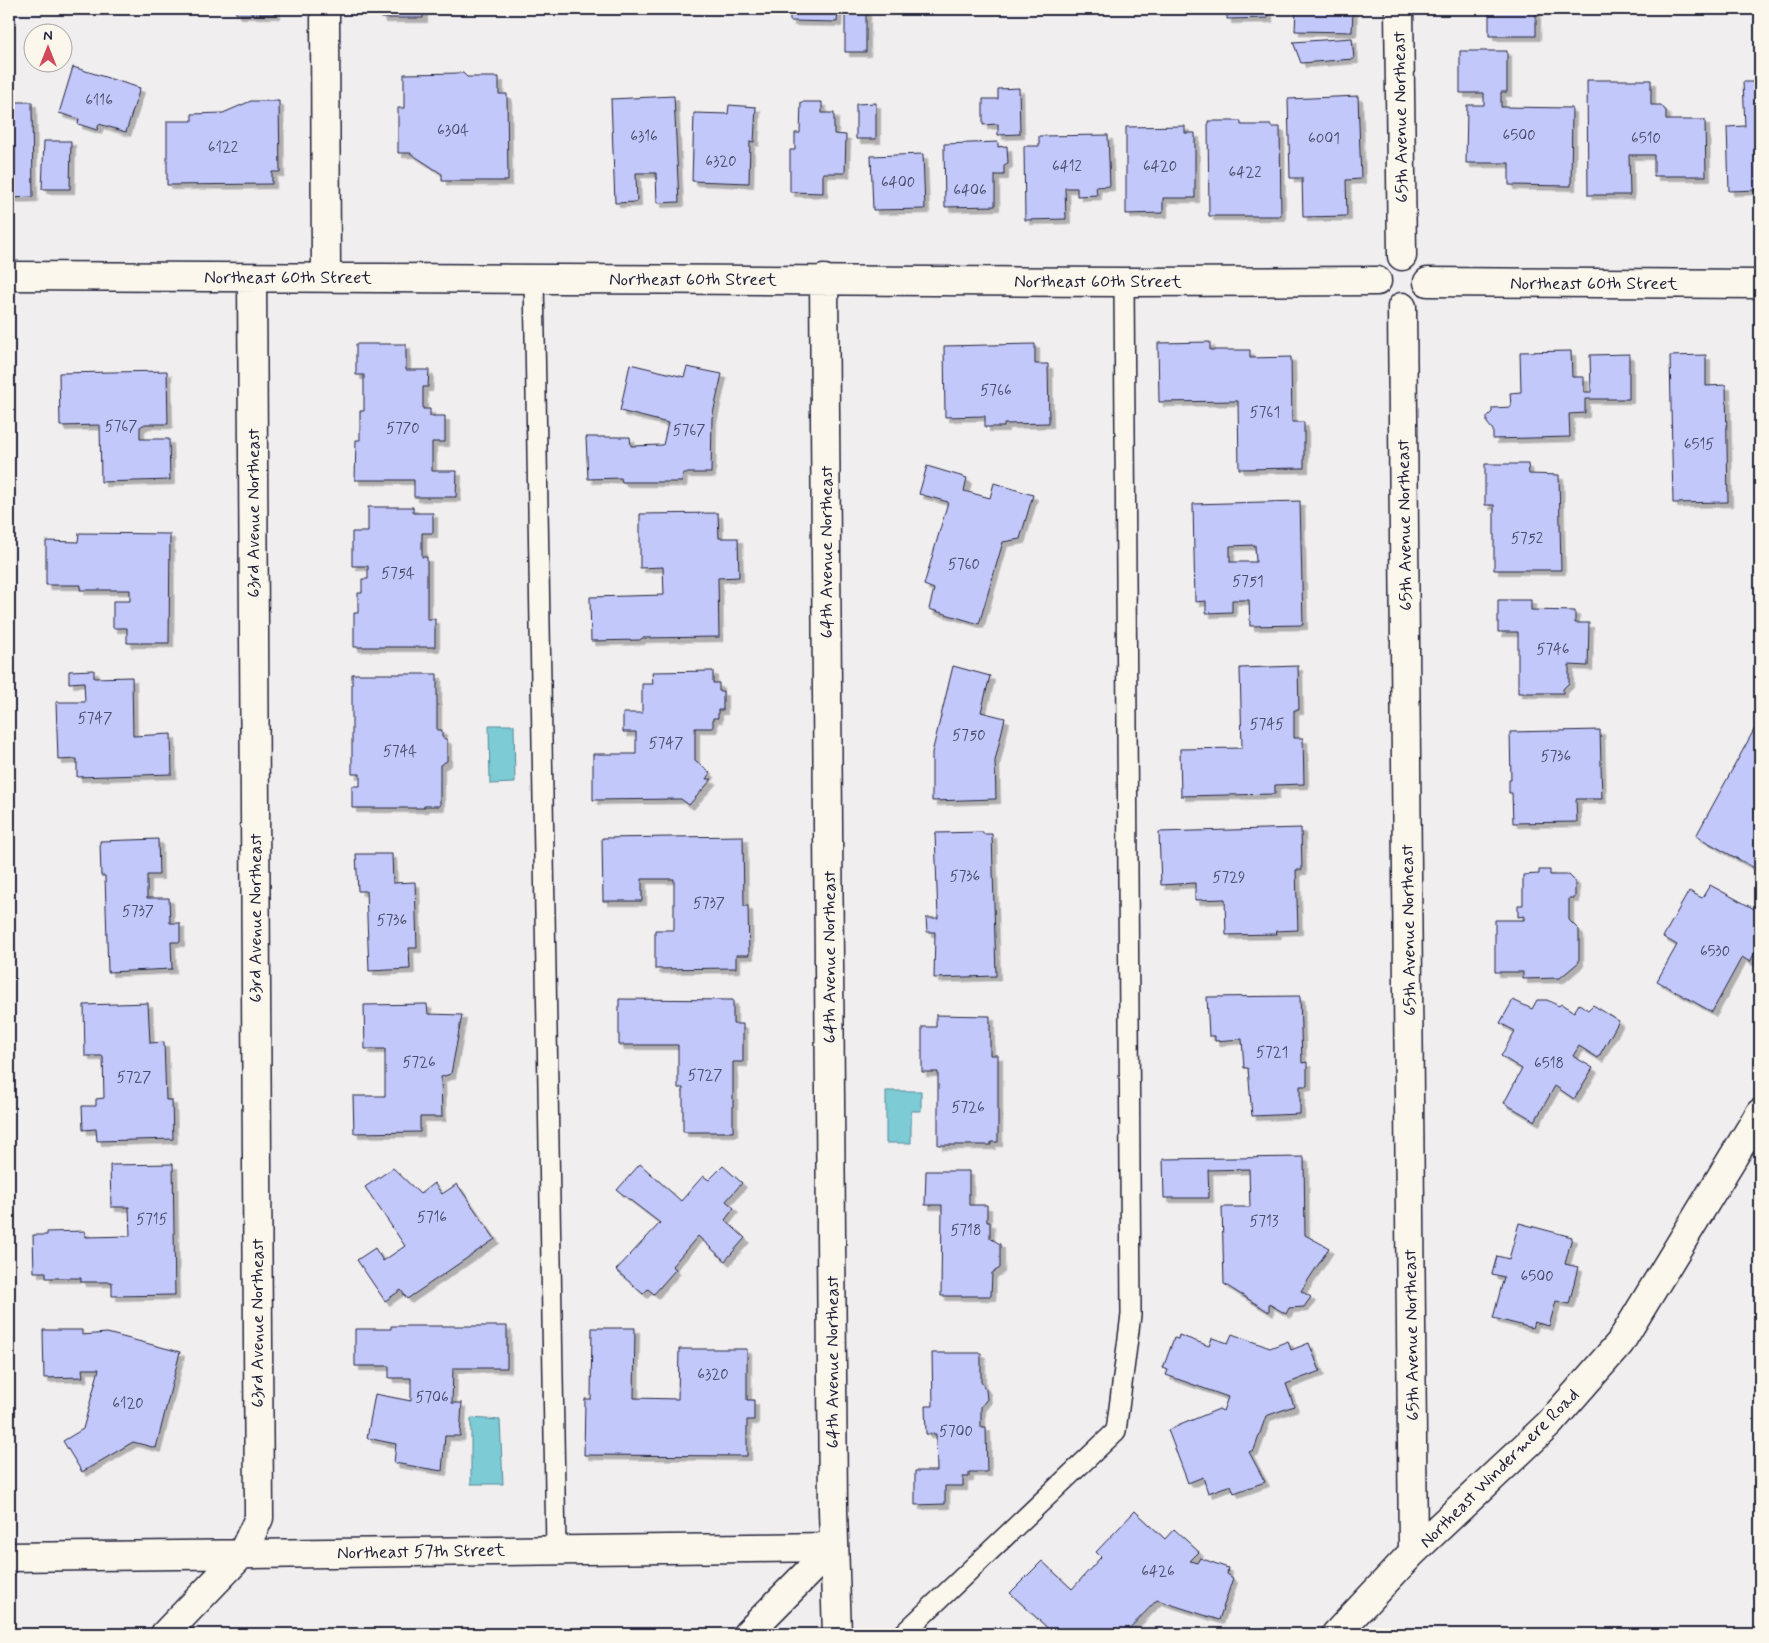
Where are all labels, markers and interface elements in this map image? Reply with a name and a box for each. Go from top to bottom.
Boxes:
north arrow [22,22,72,72]
text: N [43,27,53,45]
street label: 65th Avenue Northeast [1387,30,1414,203]
house number: 6116 [85,91,113,111]
house number: 6304 [437,121,469,141]
house number: 6500 [1502,126,1536,146]
house number: 6316 [630,127,658,147]
house number: 6001 [1308,129,1340,149]
house number: 6510 [1631,129,1661,149]
house number: 6122 [208,138,238,158]
house number: 6320 [705,152,737,172]
house number: 6412 [1052,157,1082,177]
house number: 6420 [1143,157,1177,177]
house number: 6422 [1228,163,1262,183]
house number: 6400 [881,173,915,193]
house number: 6406 [953,181,987,201]
street label: Northeast 60th Street [204,266,372,290]
street label: Northeast 60th Street [609,268,777,292]
street label: Northeast 60th Street [1014,270,1182,294]
street label: Northeast 60th Street [1510,272,1678,296]
house number: 5766 [980,381,1012,401]
house number: 5761 [1250,403,1280,423]
house number: 5767 [105,417,137,437]
house number: 5770 [386,419,420,439]
house number: 5767 [673,421,705,441]
street label: 63rd Avenue Northeast [242,428,266,598]
house number: 6515 [1684,435,1714,455]
street label: 65th Avenue Northeast [1391,438,1418,611]
street label: 64th Avenue Northeast [815,465,839,638]
house number: 5752 [1511,529,1543,549]
house number: 5760 [948,555,980,575]
house number: 5754 [381,564,415,584]
house number: 5751 [1232,572,1264,592]
house number: 5746 [1536,640,1570,660]
house number: 5747 [78,709,112,729]
house number: 5745 [1250,715,1284,735]
house number: 5750 [952,726,986,746]
house number: 5747 [649,734,683,754]
house number: 5744 [383,742,417,762]
house number: 5736 [1541,747,1571,767]
street label: 63rd Avenue Northeast [244,833,268,1003]
street label: 65th Avenue Northeast [1395,843,1422,1016]
house number: 5736 [950,867,980,887]
house number: 5729 [1213,868,1245,888]
street label: 64th Avenue Northeast [818,870,842,1043]
house number: 5737 [693,894,725,914]
house number: 5737 [122,902,154,922]
house number: 5736 [377,911,407,931]
house number: 6530 [1700,942,1730,962]
house number: 5721 [1256,1043,1288,1063]
house number: 5726 [402,1053,436,1073]
house number: 6518 [1534,1054,1564,1074]
house number: 5727 [688,1066,722,1086]
house number: 5727 [117,1068,151,1088]
house number: 5726 [951,1098,985,1118]
house number: 5716 [417,1208,447,1228]
house number: 5715 [136,1210,168,1230]
house number: 5713 [1249,1212,1279,1232]
house number: 5718 [951,1221,981,1241]
street label: 63rd Avenue Northeast [246,1238,270,1408]
street label: 65th Avenue Northeast [1398,1248,1425,1421]
house number: 6500 [1520,1267,1554,1287]
street label: 64th Avenue Northeast [821,1275,845,1448]
house number: 6320 [697,1365,729,1385]
street label: Northeast Windermere Road [1415,1384,1585,1554]
house number: 5706 [415,1388,449,1408]
house number: 6120 [112,1394,144,1414]
house number: 5700 [939,1422,973,1442]
street label: Northeast 57th Street [337,1539,506,1565]
house number: 6426 [1141,1562,1175,1582]

